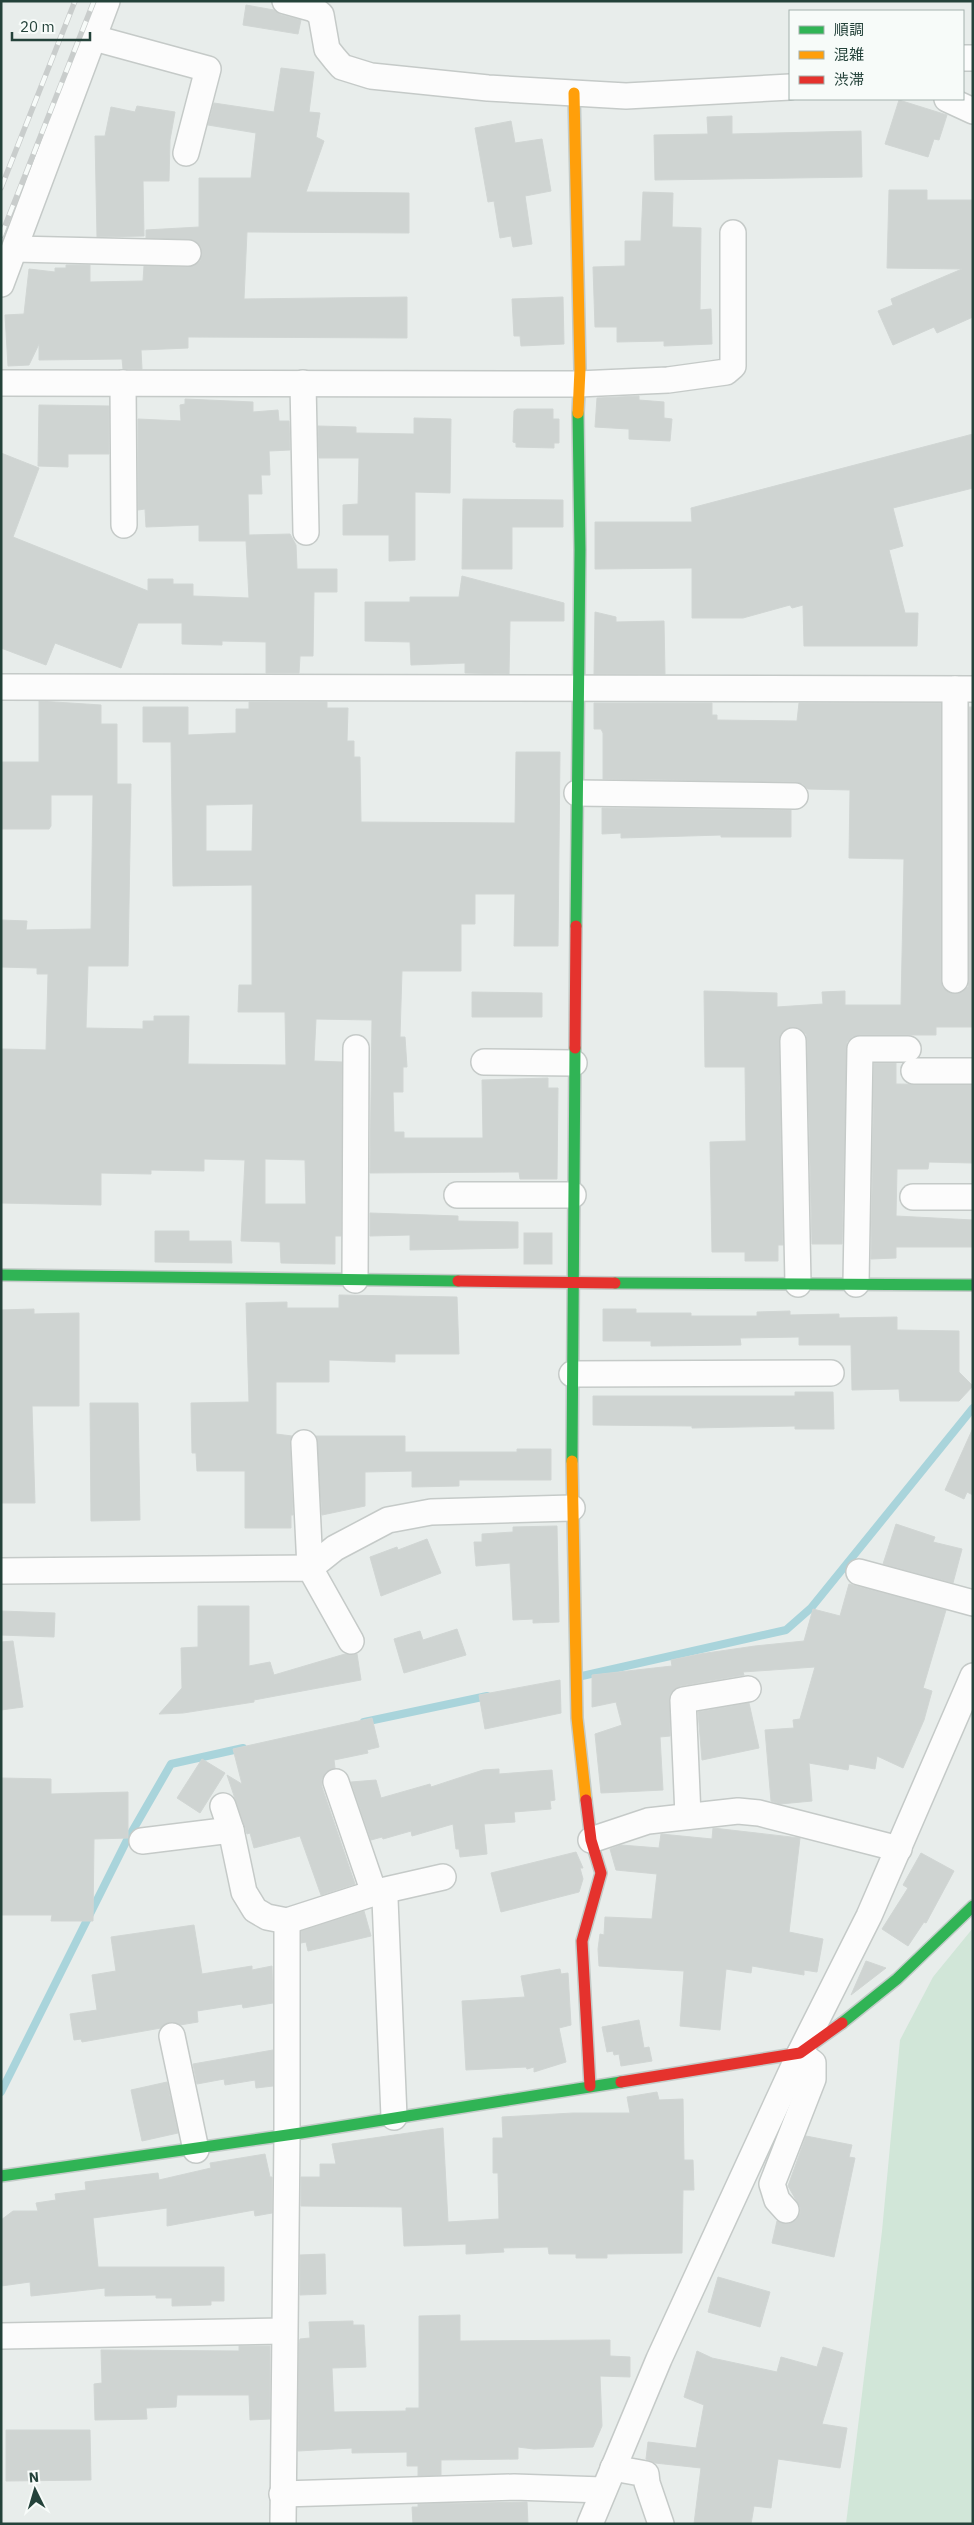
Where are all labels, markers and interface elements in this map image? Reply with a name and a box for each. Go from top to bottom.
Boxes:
scale bar [12,10,90,42]
legend [789,10,964,100]
text: 20 m [20,17,55,36]
text: 順調 [834,20,864,39]
text: 混雑 [834,45,864,64]
text: 渋滞 [834,70,864,89]
north arrow [10,2465,60,2515]
text: N [28,2468,40,2486]

